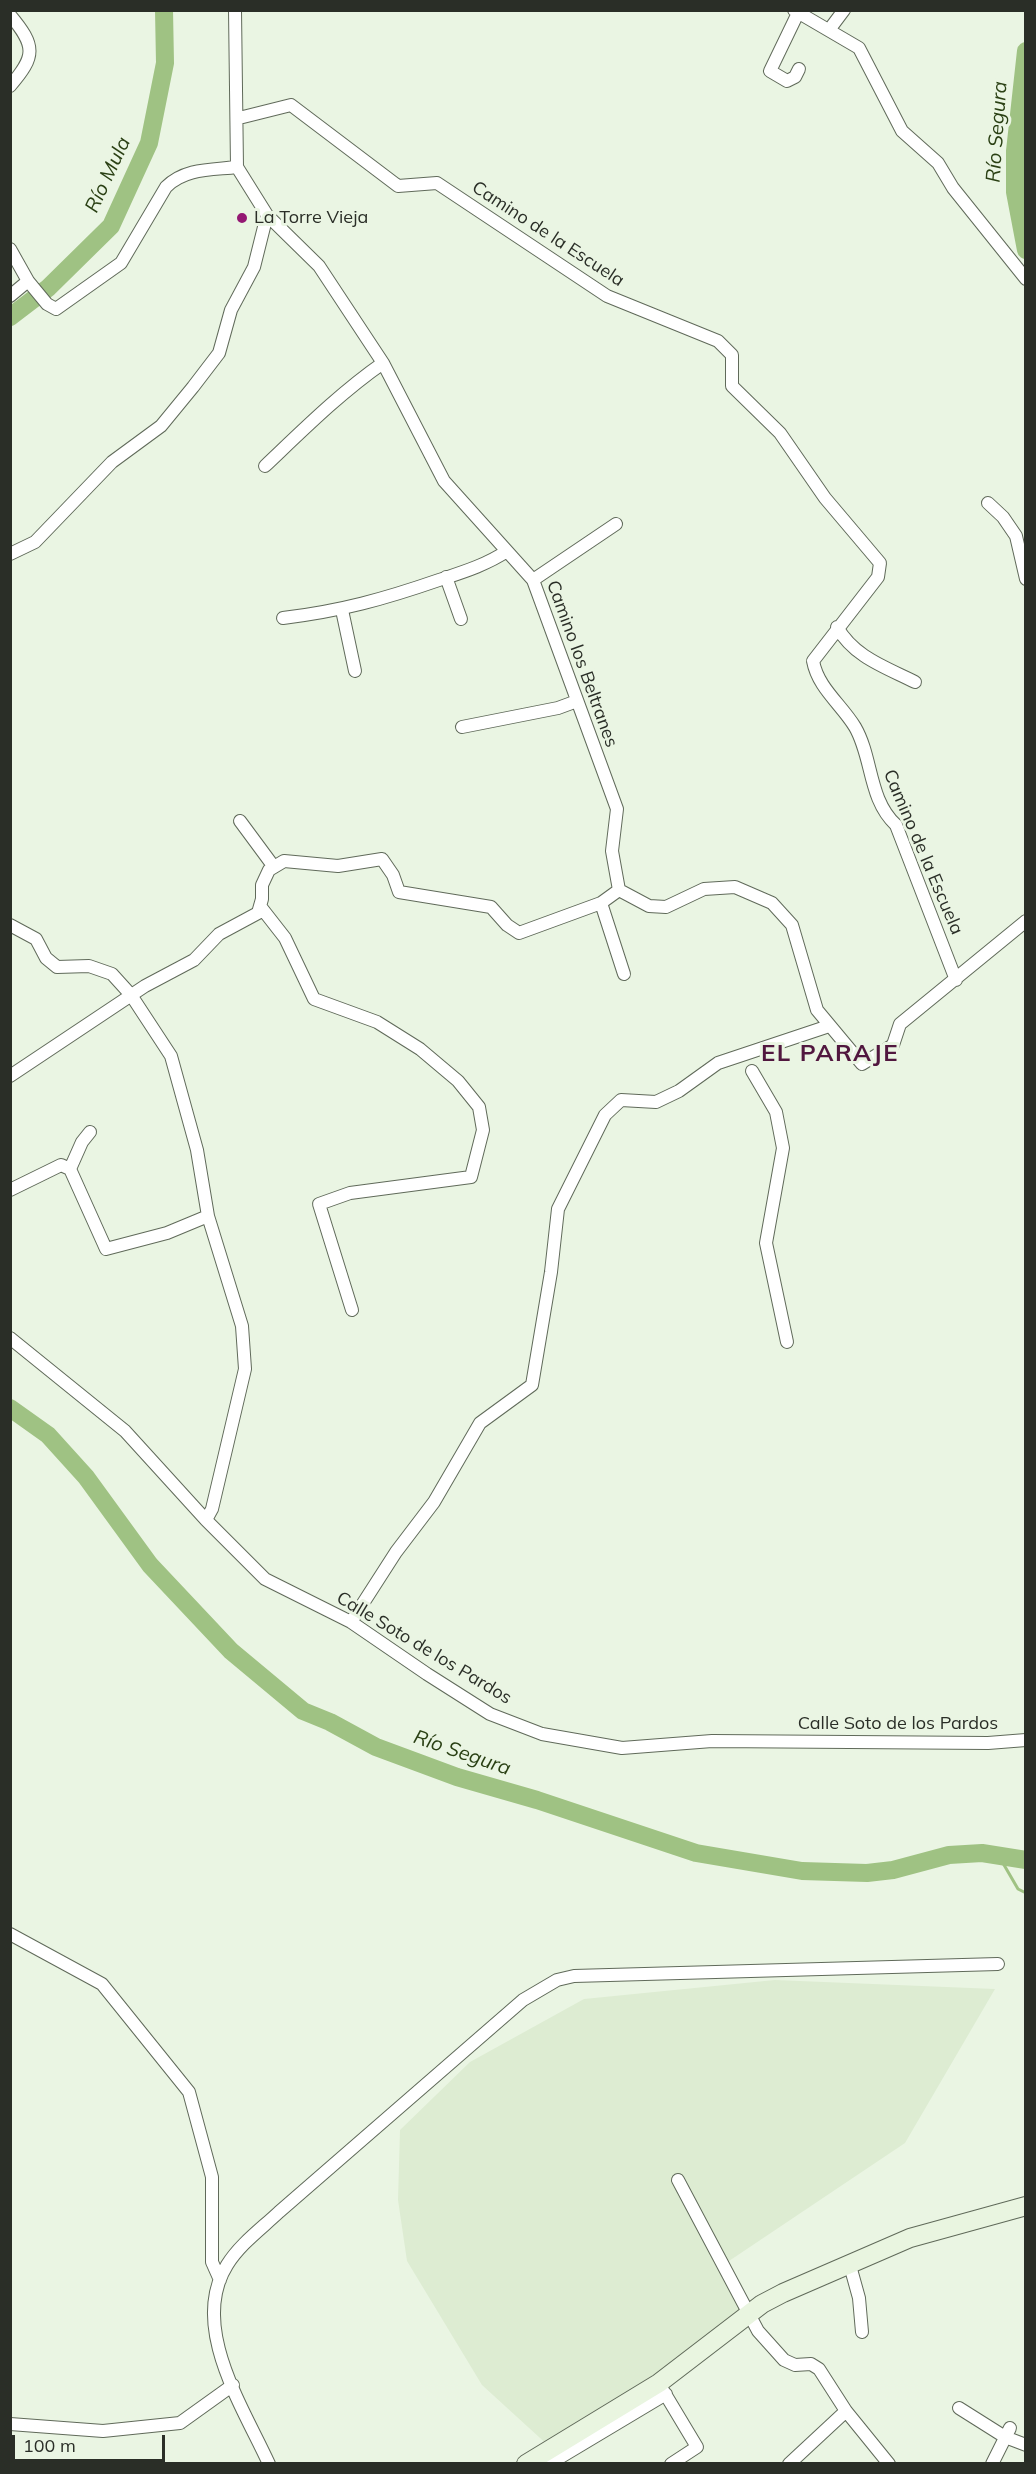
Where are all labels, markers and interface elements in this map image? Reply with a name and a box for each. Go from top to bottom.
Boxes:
water label: Río Segura [981,81,1013,183]
water label: Río Mula [80,133,136,217]
street label: Camino de la Escuela [468,177,628,291]
place label: La Torre Vieja [254,207,368,229]
marker: La Torre Vieja [235,211,249,225]
street label: Camino los Beltranes [542,578,622,750]
street label: Camino de la Escuela [878,766,968,938]
district label: EL PARAJE [761,1040,899,1068]
street label: Calle Soto de los Pardos [333,1587,515,1709]
street label: Calle Soto de los Pardos [798,1713,998,1735]
water label: Río Segura [410,1725,514,1781]
scale bar [15,2423,168,2461]
text: 100 m [23,2434,76,2457]

